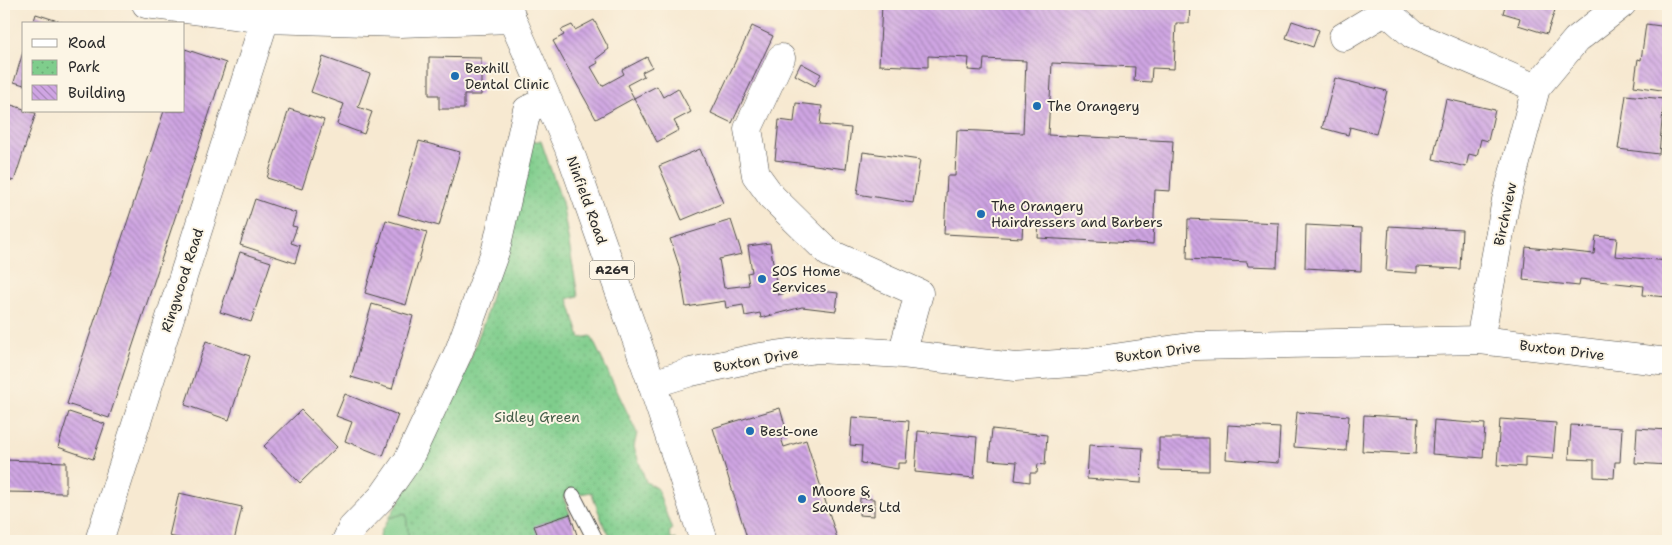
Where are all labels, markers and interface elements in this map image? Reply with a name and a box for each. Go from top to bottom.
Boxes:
legend [22,22,185,112]
text: Road [68,33,106,53]
text: Park [68,57,100,77]
place label: Bexhill Dental Clinic [465,59,549,93]
marker: Bexhill Dental Clinic [449,70,461,82]
text: Building [68,83,125,103]
place label: The Orangery [1047,97,1140,115]
marker: The Orangery [1031,100,1043,112]
street label: Ninfield Road [563,153,611,247]
street label: Birchview [1490,181,1520,247]
place label: The Orangery Hairdressers and Barbers [991,197,1163,231]
marker: The Orangery Hairdressers and Barbers [975,208,987,220]
street label: Ringwood Road [157,226,207,334]
road number: A269 [590,260,634,280]
place label: SOS Home Services [772,262,841,296]
marker: SOS Home Services [756,273,768,285]
street label: Buxton Drive [1518,336,1606,364]
street label: Buxton Drive [1114,338,1202,366]
street label: Buxton Drive [712,344,800,376]
park label: Sidley Green [494,408,580,426]
place label: Best-one [760,422,818,440]
marker: Best-one [744,425,756,437]
place label: Moore & Saunders Ltd [812,482,901,516]
marker: Moore & Saunders Ltd [796,493,808,505]

